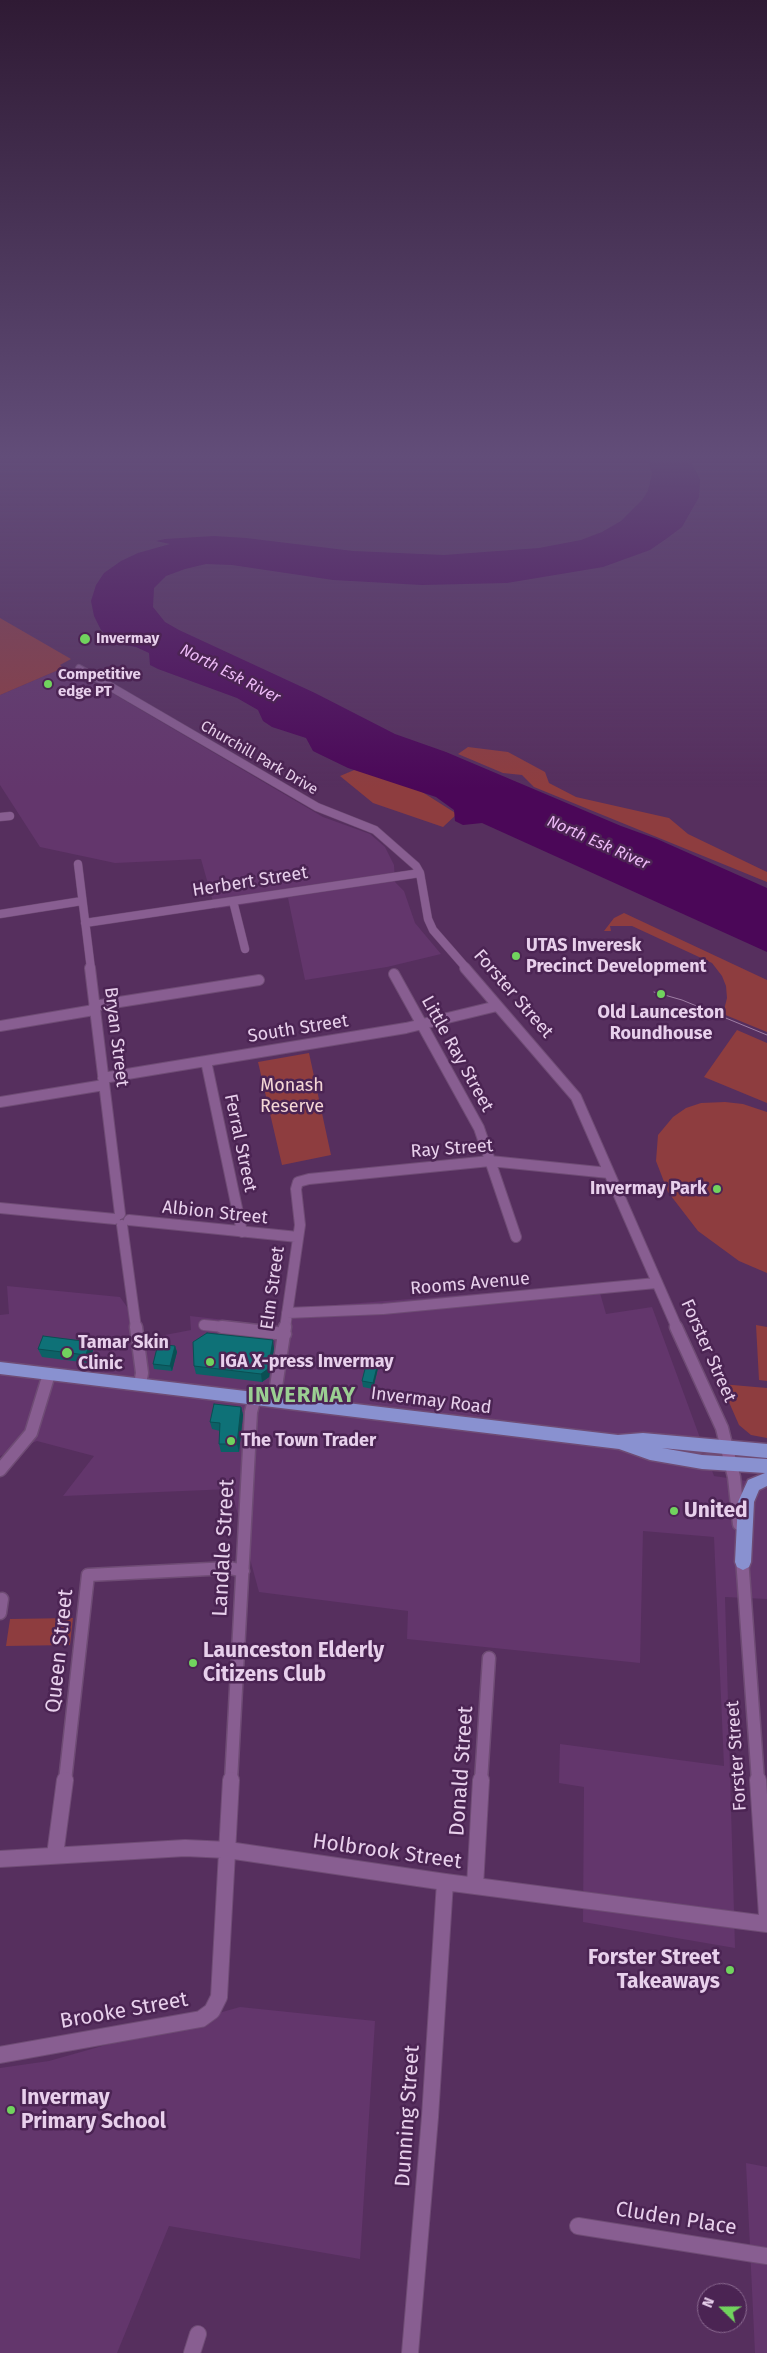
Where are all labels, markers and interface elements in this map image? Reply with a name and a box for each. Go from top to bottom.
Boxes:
place label: Invermay [96,630,159,648]
marker: Invermay [78,632,92,646]
water label: North Esk River [177,640,283,708]
place label: Competitive edge PT [58,666,141,701]
marker: Competitive edge PT [42,678,54,690]
street label: Churchill Park Drive [197,717,321,799]
water label: North Esk River [544,812,652,874]
street label: Herbert Street [191,862,309,902]
place label: UTAS Inveresk Precinct Development [526,935,707,978]
street label: Forster Street [469,945,557,1043]
marker: UTAS Inveresk Precinct Development [510,950,522,962]
street label: Bryan Street [99,986,133,1088]
marker: Old Launceston Roundhouse [655,988,667,1000]
street label: Little Ray Street [416,992,498,1116]
place label: Old Launceston Roundhouse [598,1002,724,1044]
street label: South Street [246,1010,350,1048]
park label: Monash Reserve [260,1075,324,1118]
street label: Ferral Street [219,1092,261,1194]
street label: Ray Street [410,1135,494,1163]
place label: Invermay Park [590,1178,707,1200]
marker: Invermay Park [711,1183,723,1195]
street label: Albion Street [161,1197,269,1229]
street label: Elm Street [256,1245,290,1331]
street label: Rooms Avenue [409,1268,531,1300]
street label: Forster Street [676,1296,740,1406]
place label: Tamar Skin Clinic [78,1332,169,1375]
marker: Tamar Skin Clinic [60,1346,74,1360]
place label: IGA X-press Invermay [220,1351,394,1373]
marker: IGA X-press Invermay [204,1356,216,1368]
district label: INVERMAY [247,1383,357,1409]
street label: Invermay Road [369,1383,493,1419]
place label: The Town Trader [241,1430,376,1452]
marker: The Town Trader [225,1435,237,1447]
street label: Landale Street [208,1479,240,1617]
place label: United [684,1498,748,1524]
marker: United [668,1505,680,1517]
street label: Queen Street [41,1588,79,1714]
place label: Launceston Elderly Citizens Club [203,1638,384,1688]
marker: Launceston Elderly Citizens Club [187,1657,199,1669]
street label: Forster Street [722,1700,752,1812]
street label: Donald Street [445,1705,479,1837]
street label: Holbrook Street [311,1829,463,1875]
place label: Forster Street Takeaways [588,1945,720,1995]
marker: Forster Street Takeaways [724,1964,736,1976]
street label: Brooke Street [58,1987,190,2035]
street label: Dunning Street [390,2044,426,2188]
place label: Invermay Primary School [21,2085,166,2135]
marker: Invermay Primary School [5,2104,17,2116]
street label: Cluden Place [614,2197,738,2241]
north arrow [697,2283,747,2333]
text: N [699,2295,718,2310]

